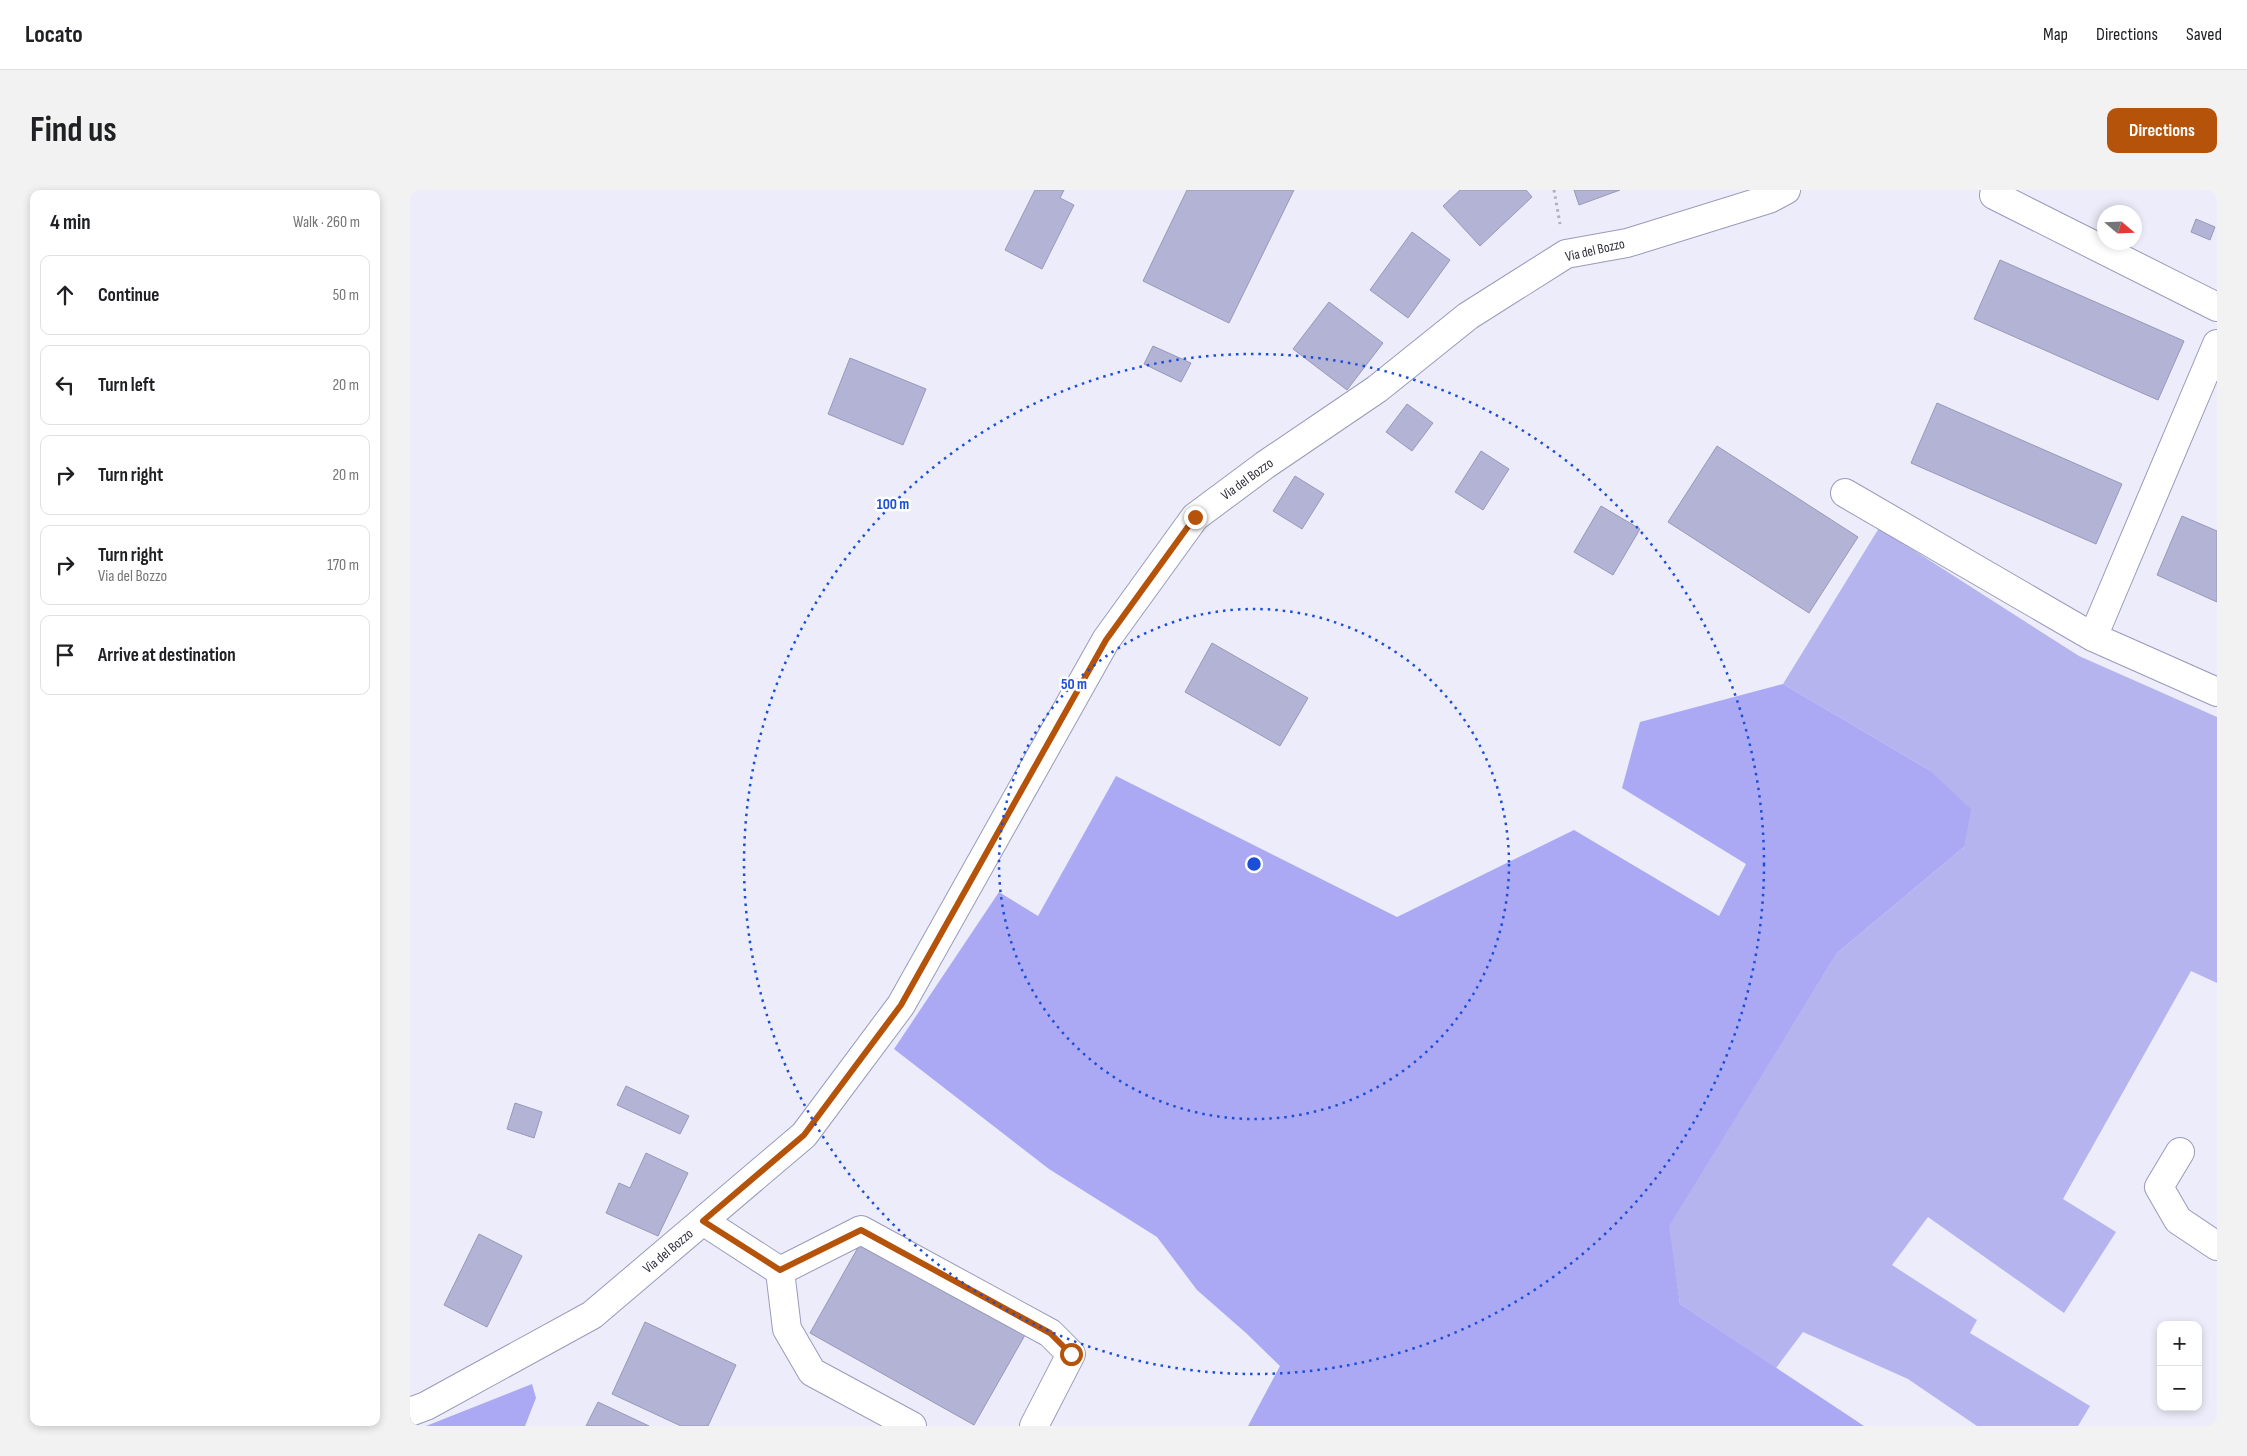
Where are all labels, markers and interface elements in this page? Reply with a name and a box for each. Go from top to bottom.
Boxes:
text: Locato [25,20,83,49]
text: Map [2043,24,2068,45]
text: Directions [2096,24,2158,45]
text: Saved [2186,24,2222,45]
button: Directions [2107,108,2217,153]
text: Find us [30,109,117,152]
north arrow [2097,205,2142,250]
text: 4 min [50,210,91,235]
text: Walk · 260 m [293,213,360,232]
street label: Via del Bozzo [1564,235,1627,265]
icon: ahead [51,281,79,309]
text: Continue [98,284,159,307]
text: 50 m [333,286,359,305]
icon: left [51,371,79,399]
text: Turn left [98,374,155,397]
text: 20 m [332,376,359,395]
street label: Via del Bozzo [1218,454,1277,504]
icon: right [51,461,79,489]
text: Turn right [98,464,163,487]
text: 20 m [332,466,359,485]
text: 100 m [877,495,909,514]
route end [1184,506,1207,529]
text: Turn right [98,544,163,567]
icon: right [51,551,79,579]
text: 170 m [327,556,359,575]
text: Via del Bozzo [98,567,167,586]
icon: arrive [51,641,79,669]
text: Arrive at destination [98,644,236,667]
text: 50 m [1061,675,1087,694]
centre of rings [1245,855,1263,873]
street label: Via del Bozzo [639,1225,697,1277]
map controls [2157,1321,2202,1411]
button: + [2157,1321,2202,1366]
route start [1060,1343,1083,1366]
button: − [2157,1366,2202,1411]

